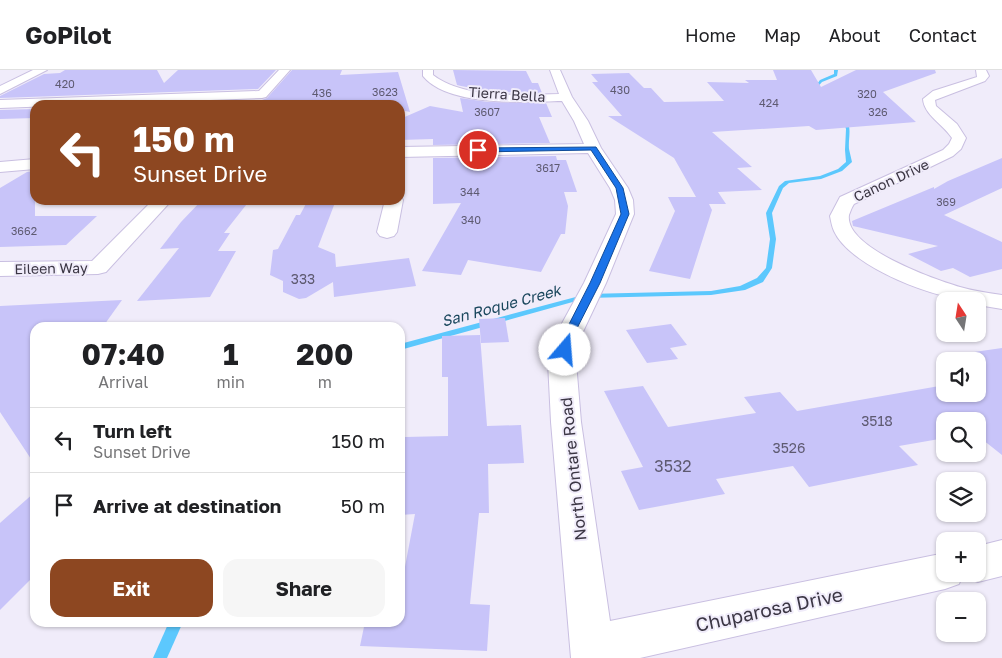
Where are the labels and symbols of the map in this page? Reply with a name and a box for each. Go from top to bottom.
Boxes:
house number: 420 [55,77,75,90]
street label: Tierra Bella [468,83,546,105]
house number: 430 [610,83,630,96]
house number: 3623 [372,85,398,98]
house number: 436 [312,86,332,99]
house number: 320 [857,87,877,100]
house number: 424 [759,96,779,109]
house number: 3607 [474,105,500,118]
house number: 326 [868,105,888,118]
pin [457,129,499,171]
street label: Canon Drive [851,155,931,205]
house number: 3617 [536,161,560,174]
house number: 344 [460,185,480,198]
house number: 369 [936,195,956,208]
house number: 340 [461,213,481,226]
house number: 3662 [11,224,37,237]
street label: Eileen Way [14,259,88,277]
house number: 333 [291,270,315,287]
water label: San Roque Creek [439,280,564,330]
north arrow [936,292,986,342]
position arrow [538,323,590,375]
street label: North Ontare Road [556,396,590,542]
house number: 3518 [861,412,893,429]
house number: 3526 [773,439,805,456]
house number: 3532 [654,456,692,476]
street label: Chuparosa Drive [693,582,845,636]

